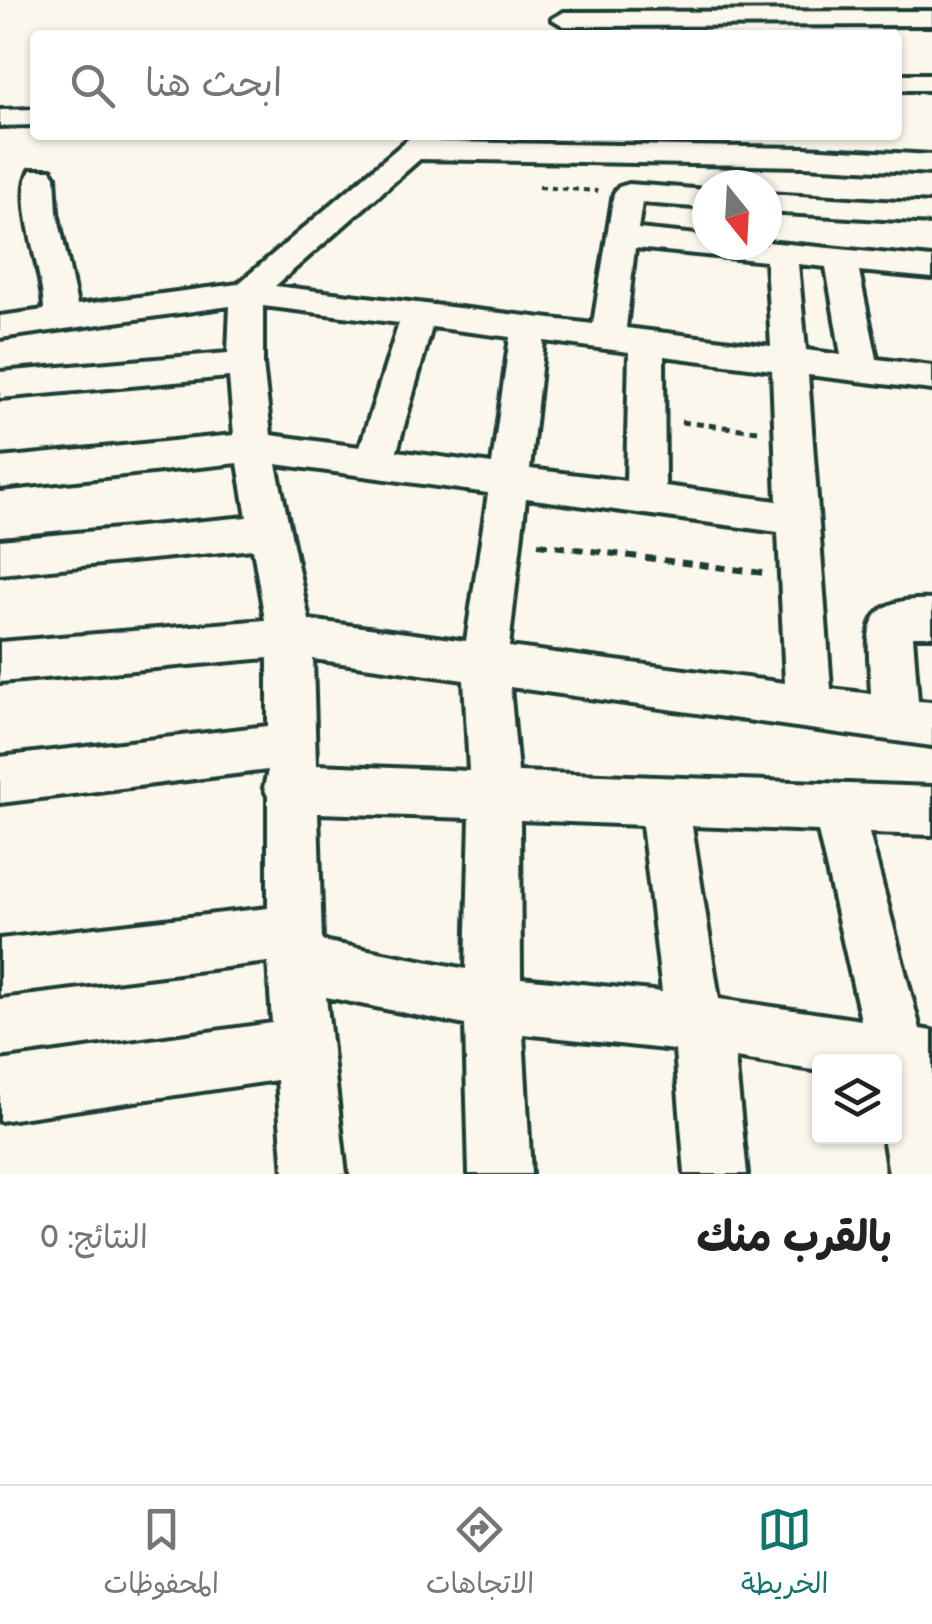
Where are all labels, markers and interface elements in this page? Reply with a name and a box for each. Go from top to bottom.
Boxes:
search box [30,30,902,140]
icon: search [65,58,120,113]
text: ابحث هنا [145,62,282,107]
north arrow [692,170,782,260]
map controls [812,1054,902,1144]
button: layers [812,1054,902,1144]
text: بالقرب منك [696,1213,892,1264]
text: النتائج: 0 [40,1219,148,1258]
tab: المحفوظات [104,1502,219,1608]
tab: الاتجاهات [426,1502,534,1608]
tab: الخريطة [741,1502,828,1608]

